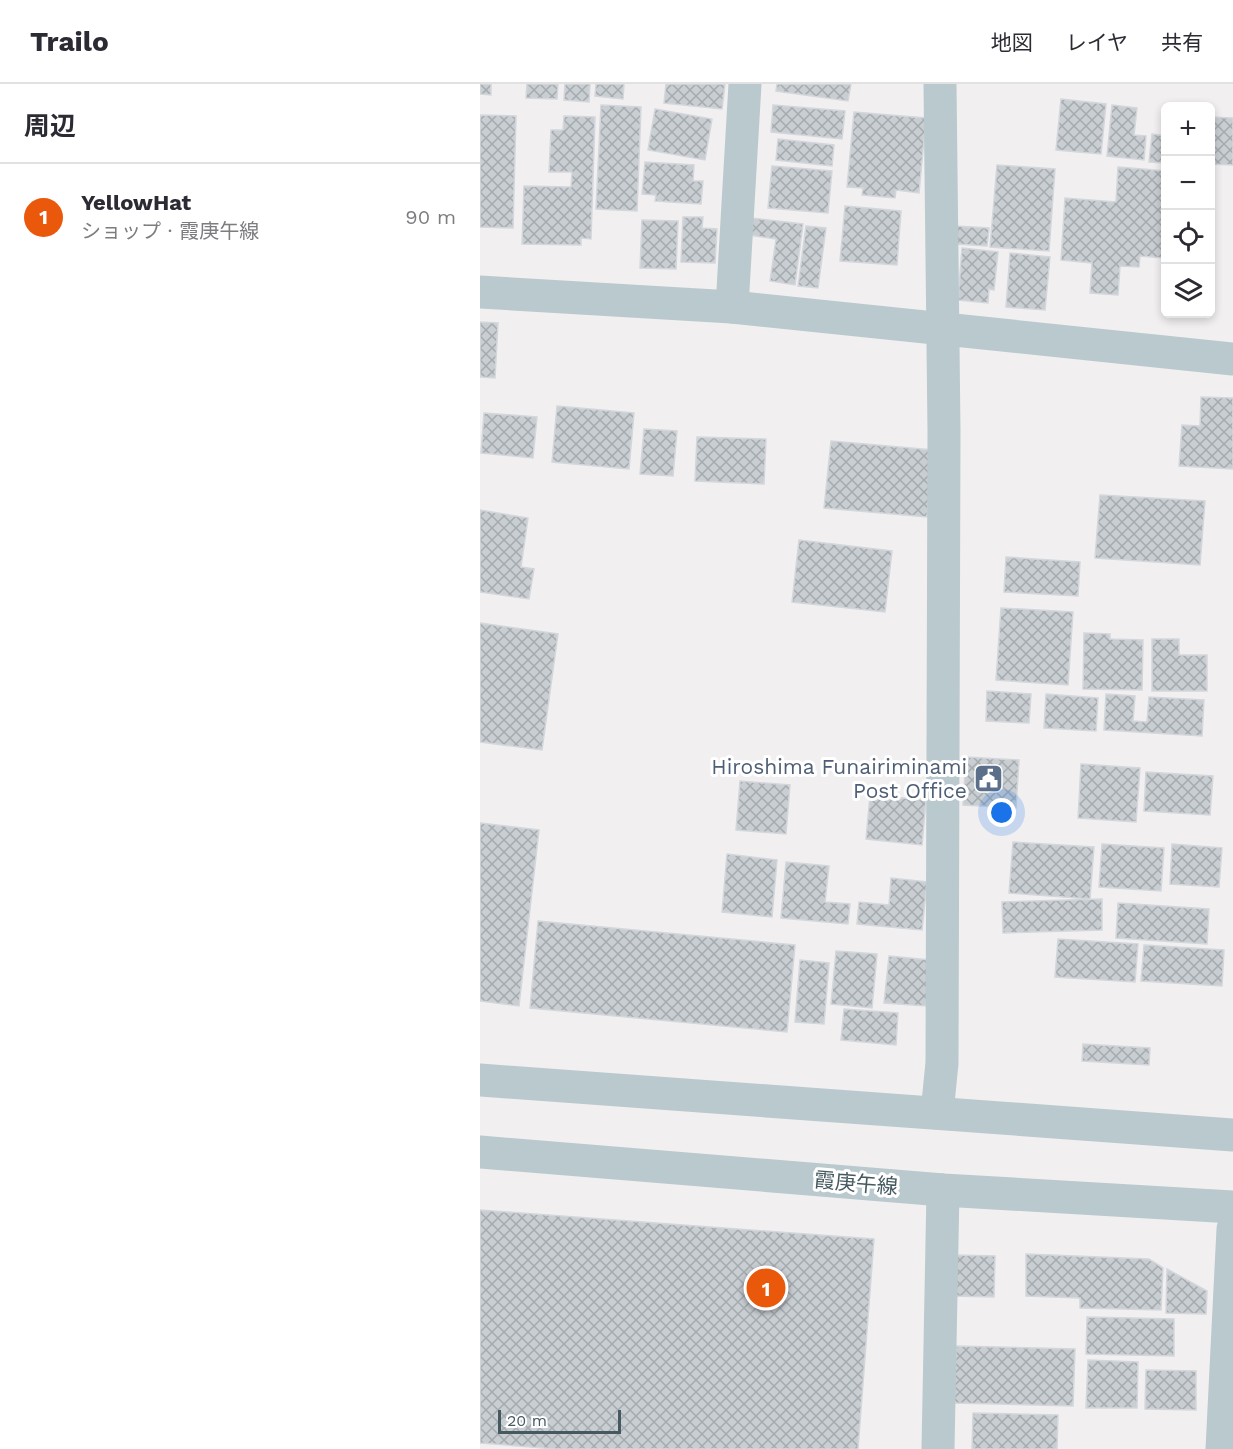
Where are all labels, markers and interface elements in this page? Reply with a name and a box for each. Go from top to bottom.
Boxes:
text: Trailo [30,25,109,58]
text: 地図 [991,30,1033,55]
text: レイヤ [1066,30,1128,55]
text: 共有 [1161,30,1203,55]
map controls [1161,102,1215,318]
button: + [1161,102,1215,156]
text: 周辺 [24,111,76,141]
button: − [1161,156,1215,210]
text: YellowHat [81,190,191,215]
text: 1 [39,205,48,229]
text: 90 m [405,205,456,229]
button: locate [1161,210,1215,264]
text: ショップ · 霞庚午線 [81,219,259,243]
button: layers [1161,264,1215,318]
place label: Hiroshima Funairiminami Post Office [711,754,967,803]
public building icon: Hiroshima Funairiminami Post Office [972,762,1004,794]
your location [987,798,1016,827]
street label: 霞庚午線 [813,1167,899,1199]
pin: 1 [746,1266,786,1310]
scale bar [498,1407,621,1434]
text: 20 m [507,1411,547,1430]

